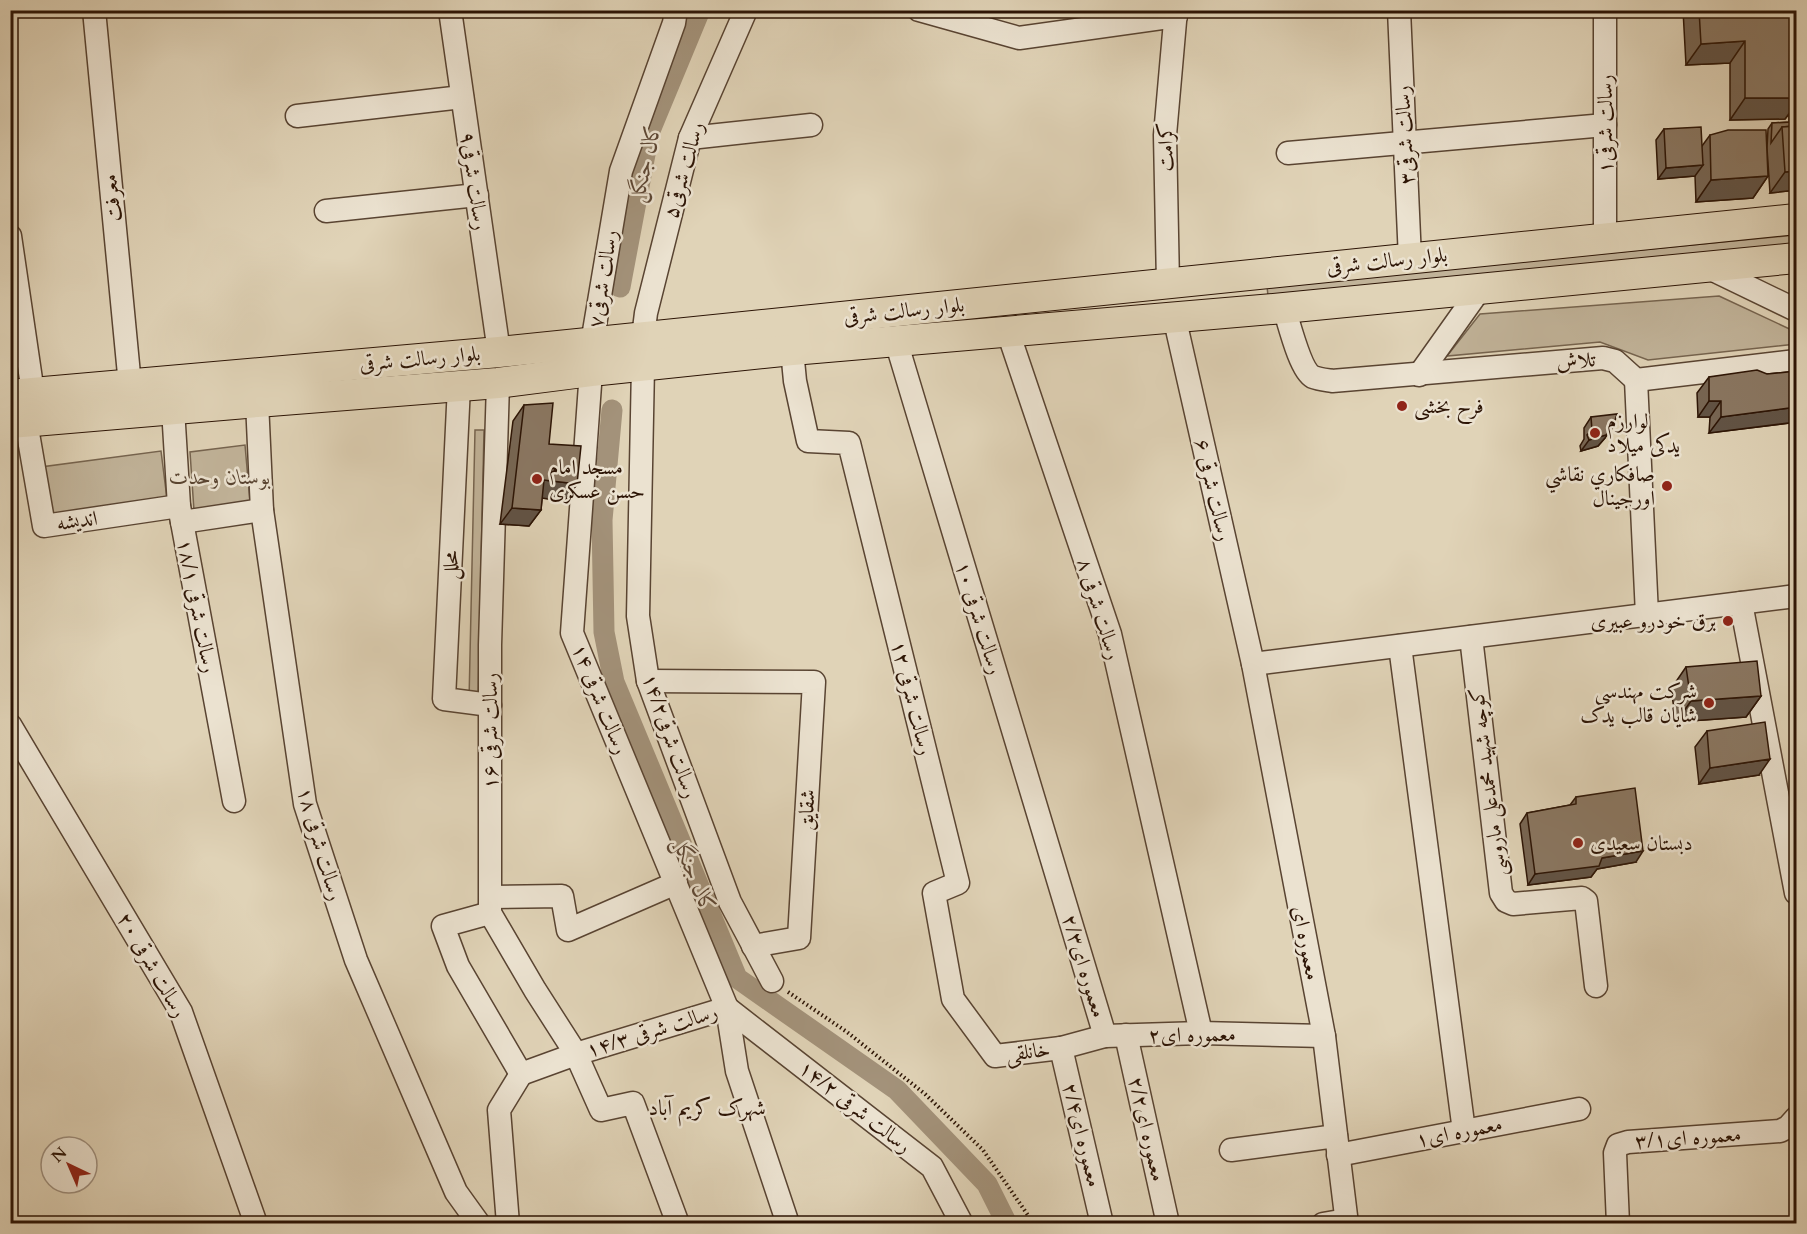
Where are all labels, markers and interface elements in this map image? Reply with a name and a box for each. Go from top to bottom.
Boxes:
street label: رسالت شرقی۱ [1591,74,1620,174]
street label: رسالت شرقی۳ [1388,85,1422,185]
street label: رسالت شرقی۵ [656,118,712,222]
water label: کال جنگل [621,120,669,206]
street label: کرامت [1151,122,1181,172]
street label: رسالت شرقی۹ [453,130,495,232]
street label: معرفت [95,173,129,223]
street label: رسالت شرقی۷ [581,228,625,330]
street label: بلوار رسالت شرقی [1325,240,1449,282]
street label: بلوار رسالت شرقی [842,290,966,332]
street label: بلوار رسالت شرقی [358,339,482,379]
street label: تلاش [1555,345,1598,377]
place label: فرح بخشی [1414,392,1484,425]
marker: فرح بخشی [1395,399,1409,413]
place label: لوارزم یدکی میلاد [1607,407,1680,460]
marker: لوارزم یدکی میلاد [1588,426,1602,440]
street label: رسالت شرقی ۶ [1187,436,1239,544]
place label: مسجد امام حسن عسکری [549,453,645,506]
place label: صافكاري نقاشي اورجينال [1545,460,1655,513]
park label: بوستان وحدت [169,463,271,492]
marker: مسجد امام حسن عسکری [530,472,544,486]
marker: صافكاري نقاشي اورجينال [1660,479,1674,493]
street label: اندیشه [55,504,99,538]
street label: رسالت شرقی ۱۸/۱ [170,536,224,676]
street label: محلل [436,549,466,580]
street label: رسالت شرقی ۸ [1070,555,1128,663]
street label: رسالت شرقی ۱۰ [948,558,1010,678]
place label: برق خودرو عبیری [1590,607,1716,636]
marker: برق خودرو عبیری [1721,614,1735,628]
street label: رسالت شرقی ۱۲ [884,638,940,758]
street label: رسالت شرقی ۱۴ [565,639,635,759]
street label: رسالت شرقی۱۴/۲ [635,670,705,802]
street label: رسالت شرقی ۱۶ [476,672,505,790]
place label: شرکت مهندسی شایان قالب یدک [1580,677,1697,730]
street label: کوچه شهید محمدعلی ماروسی [1462,686,1515,878]
marker: شرکت مهندسی شایان قالب یدک [1702,696,1716,710]
street label: رسالت شرقی ۱۸ [290,784,350,904]
street label: شقایق [791,789,823,831]
place label: دبستان سعیدی [1590,829,1693,858]
water label: کال جنگل [664,832,724,918]
marker: دبستان سعیدی [1571,836,1585,850]
street label: معموره ای [1285,903,1327,983]
street label: رسالت شرقی ۲۰ [110,907,194,1023]
street label: معموره ای۲/۳ [1055,911,1113,1021]
street label: رسالت شرقی ۱۴/۳ [583,997,721,1065]
street label: معموره ای۲ [1148,1020,1236,1050]
street label: خانلقی [1004,1035,1052,1069]
street label: رسالت شرقی ۱۴/۲ [792,1054,918,1160]
street label: معموره ای۲/۲ [1121,1074,1173,1184]
street label: معموره ای۲/۴ [1055,1080,1109,1190]
district label: شهرک کریم آباد [648,1093,766,1127]
street label: معموره ای۱ [1413,1109,1505,1155]
street label: معموره ای۳/۱ [1634,1120,1742,1156]
north arrow [39,1135,99,1195]
text: N [47,1142,72,1168]

